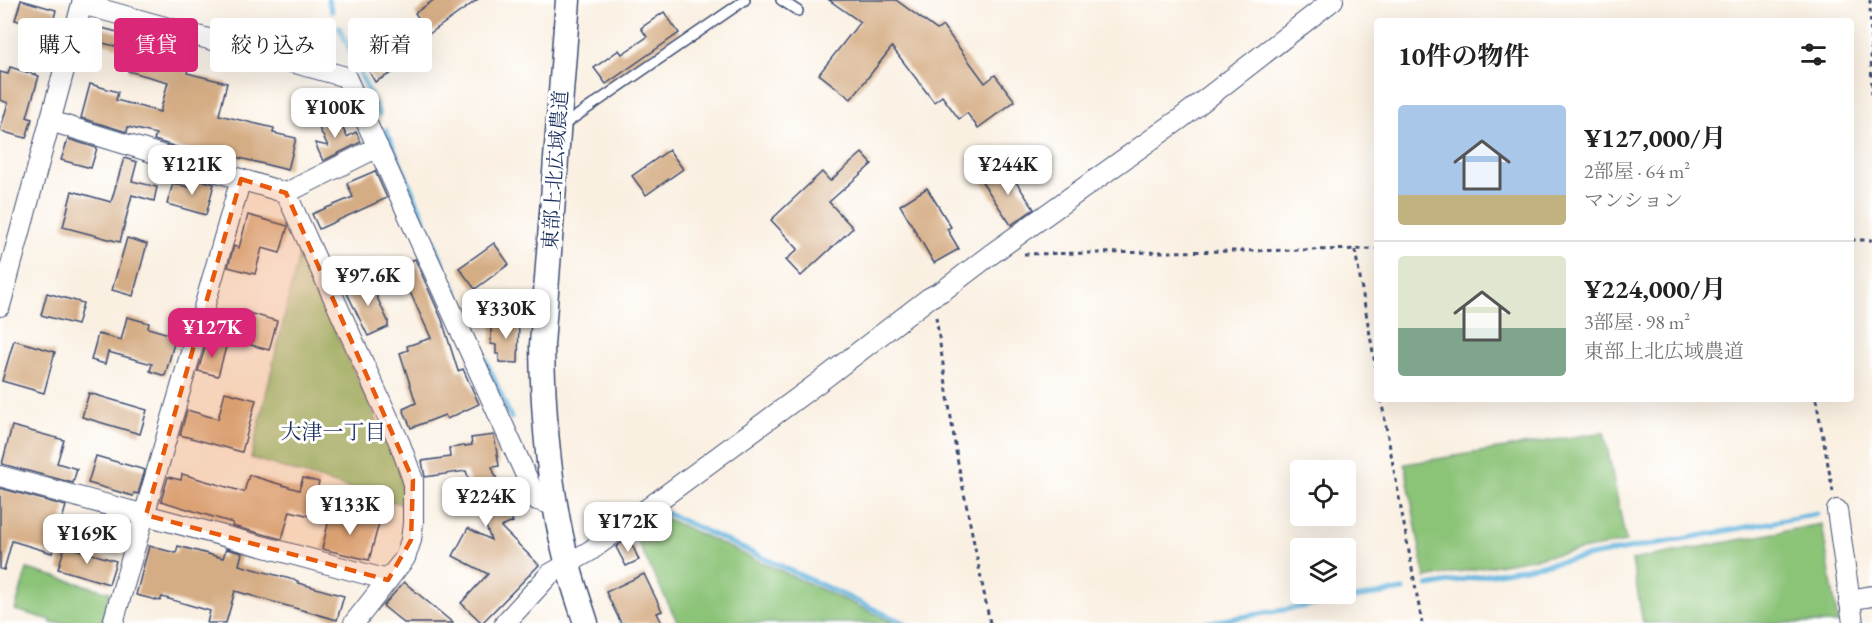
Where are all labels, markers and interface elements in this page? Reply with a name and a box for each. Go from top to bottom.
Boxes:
chip: 購入 [18,18,102,72]
chip: 賃貸 [114,18,198,72]
chip: 絞り込み [210,18,336,72]
chip: 新着 [348,18,432,72]
icon: filters [1797,38,1830,71]
text: 10件の物件 [1398,39,1530,73]
pin: ¥100K [293,88,377,139]
street label: 東部上北広域農道 [536,89,574,251]
text: ¥100K [305,94,365,120]
text: ¥127,000/月 [1584,121,1726,155]
icon: home [1446,129,1518,201]
pin: ¥121K [150,145,234,196]
pin: ¥244K [966,145,1050,196]
text: ¥121K [162,151,222,177]
text: ¥244K [978,151,1038,177]
text: 2部屋 · 64 m² [1584,158,1690,184]
text: マンション [1584,187,1683,213]
pin: ¥97.6K [319,256,417,307]
text: ¥97.6K [336,262,401,288]
text: ¥224,000/月 [1584,272,1726,306]
icon: home [1446,280,1518,352]
pin: ¥330K [464,289,548,340]
text: ¥330K [476,295,536,321]
pin: ¥127K [170,308,254,359]
text: 3部屋 · 98 m² [1584,309,1690,335]
text: ¥127K [182,314,242,340]
text: 東部上北広域農道 [1584,338,1744,364]
district label: 大津一丁目 [281,418,386,445]
map controls [1290,460,1356,604]
button: locate [1290,460,1356,526]
pin: ¥224K [444,477,528,528]
text: ¥224K [456,483,516,509]
pin: ¥133K [308,485,392,536]
text: ¥133K [320,491,380,517]
pin: ¥172K [586,502,670,553]
text: ¥172K [598,508,658,534]
pin: ¥169K [45,514,129,565]
text: ¥169K [57,520,117,546]
button: layers [1290,538,1356,604]

